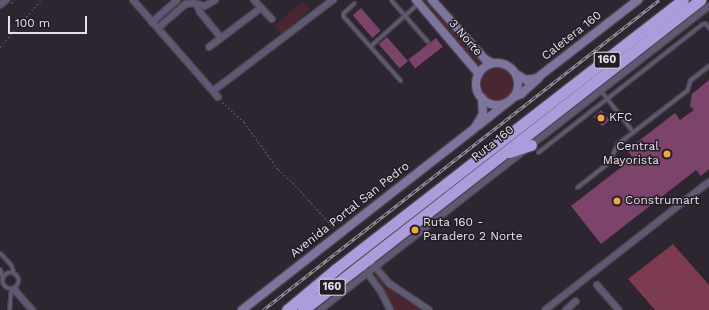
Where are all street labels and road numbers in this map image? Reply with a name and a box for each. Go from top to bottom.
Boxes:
street label: Caletera 160 [539,8,605,64]
street label: 3 Norte [445,17,485,59]
road number: 160 [593,51,621,69]
street label: Ruta 160 [469,123,517,165]
street label: Avenida Portal San Pedro [287,159,413,261]
road number: 160 [318,278,346,296]

